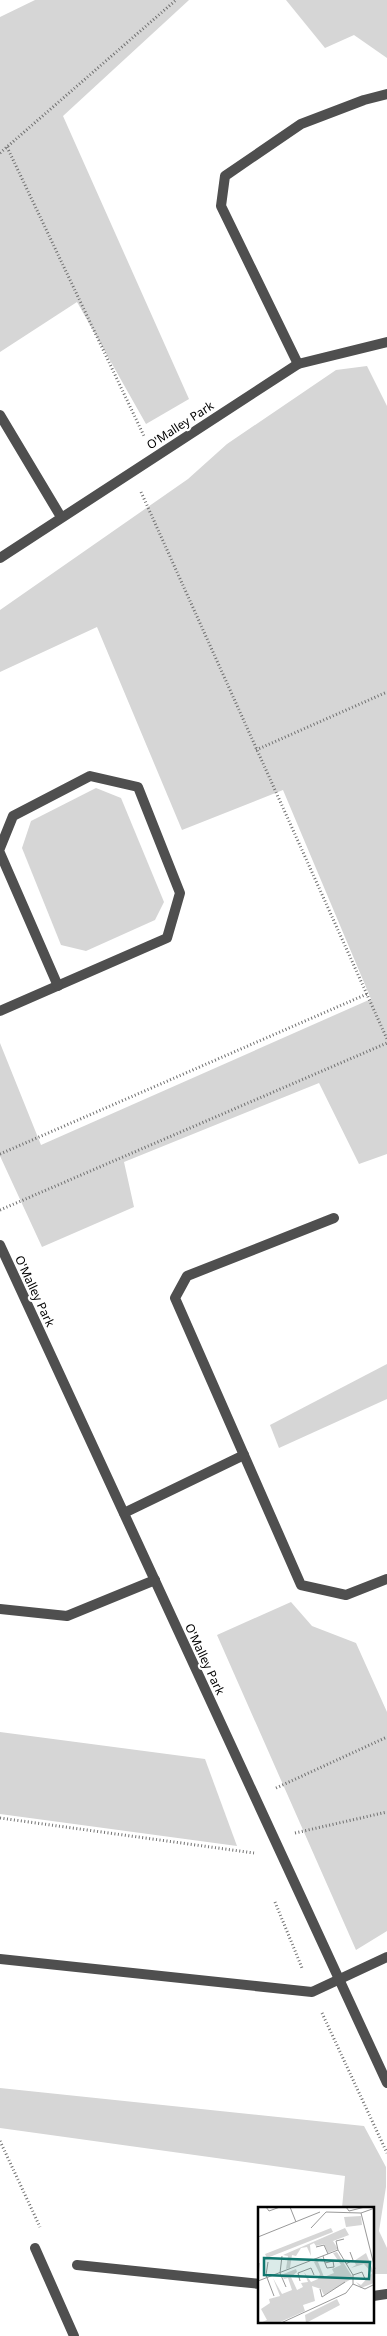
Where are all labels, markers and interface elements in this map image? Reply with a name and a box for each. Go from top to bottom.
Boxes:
street label: O'Malley Park [143,397,217,453]
street label: O'Malley Park [11,1253,59,1330]
street label: O'Malley Park [181,1621,229,1698]
inset map [258,2207,374,2324]

